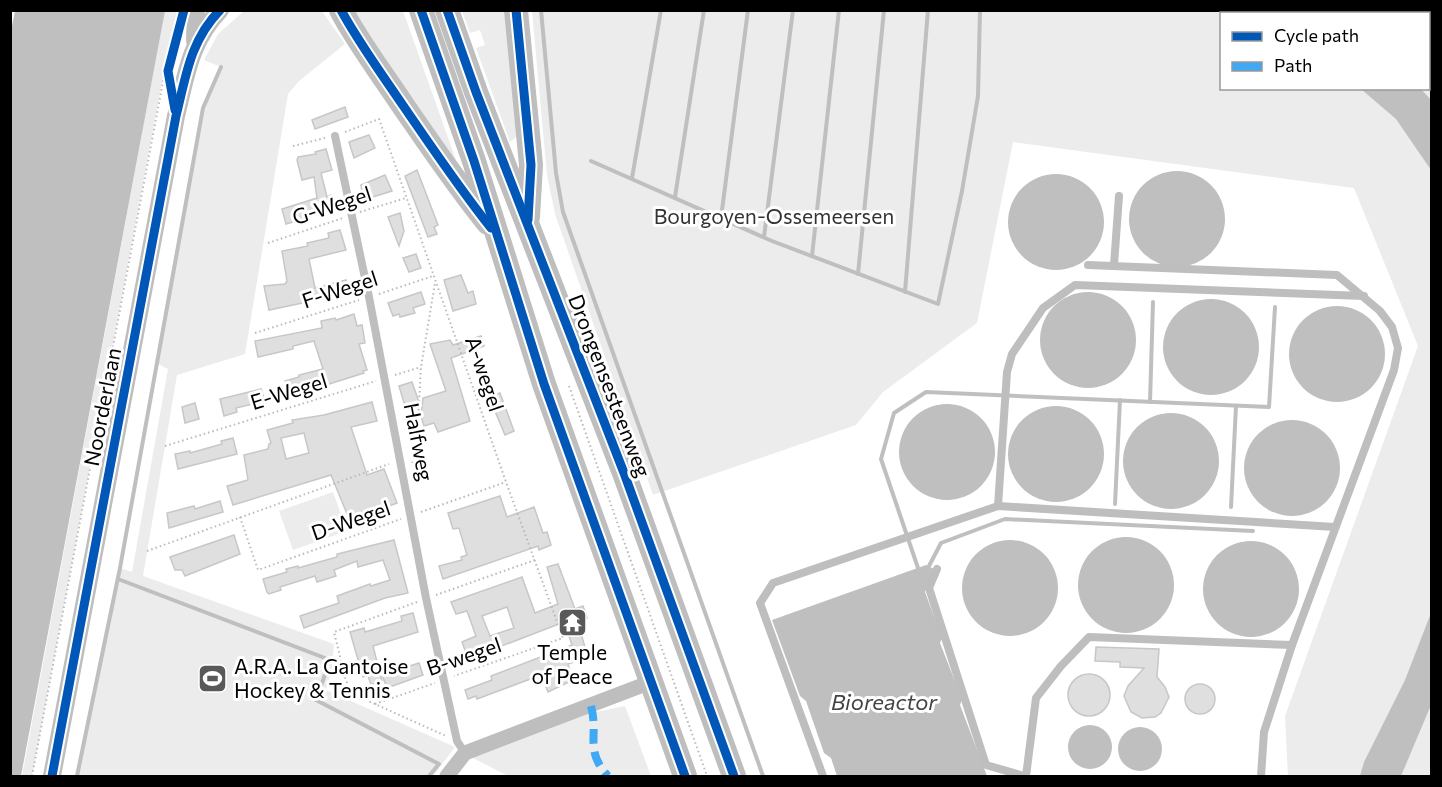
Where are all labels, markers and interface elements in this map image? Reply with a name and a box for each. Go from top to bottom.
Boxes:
legend [1220,12,1430,90]
text: Cycle path [1274,24,1359,46]
text: Path [1274,54,1312,76]
street label: G-Wegel [289,180,374,229]
park label: Bourgoyen-Ossemeersen [654,203,894,228]
street label: F-Wegel [299,265,381,313]
street label: Drongensesteenweg [564,291,657,480]
street label: A-wegel [461,333,510,414]
street label: Noorderlaan [78,345,125,468]
street label: E-Wegel [247,367,330,414]
street label: Halfweg [400,400,439,483]
street label: D-Wegel [308,494,393,545]
temple icon: Temple of Peace [556,606,588,638]
street label: B-wegel [423,631,504,680]
place label: Temple of Peace [531,639,613,688]
place label: A.R.A. La Gantoise Hockey & Tennis [234,653,408,702]
sports icon: A.R.A. La Gantoise Hockey & Tennis [197,663,229,695]
water label: Bioreactor [831,688,938,715]

